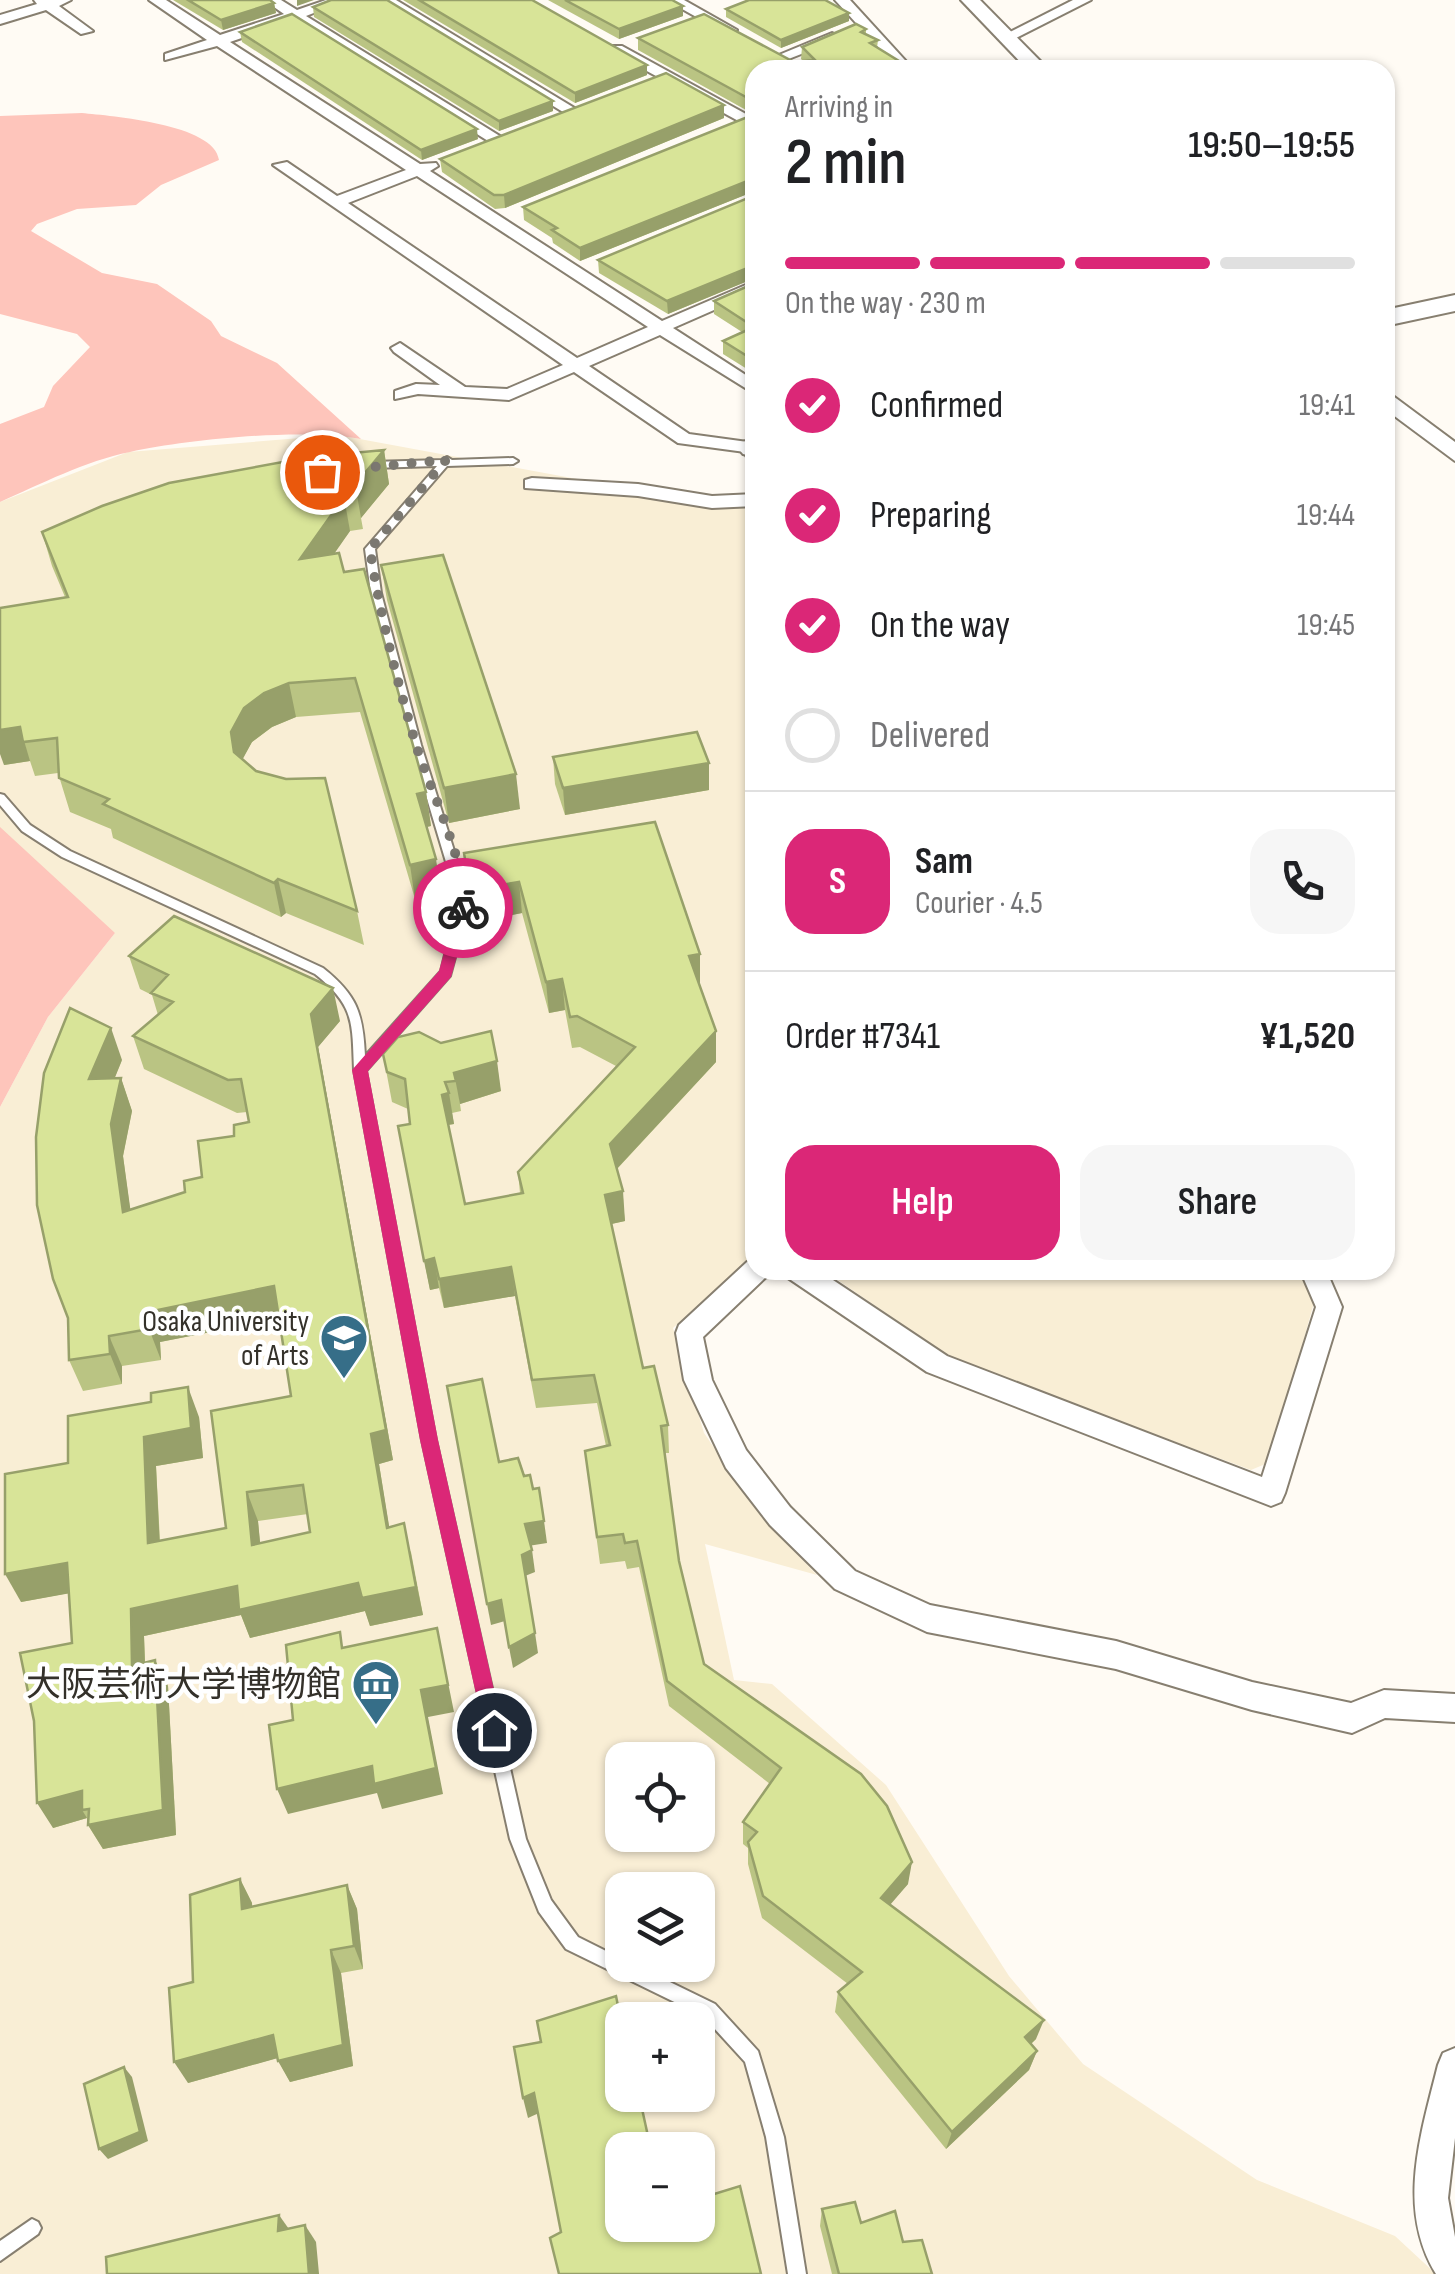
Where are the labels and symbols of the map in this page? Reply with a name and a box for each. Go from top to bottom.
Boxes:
pin [280,430,365,515]
courier [413,858,513,958]
place label: Osaka University of Arts [142,1304,309,1374]
school or university icon: Osaka University of Arts [318,1312,370,1380]
museum icon: 大阪芸術大学博物館 [350,1658,402,1726]
place label: 大阪芸術大学博物館 [26,1664,341,1707]
pin [452,1688,537,1773]

